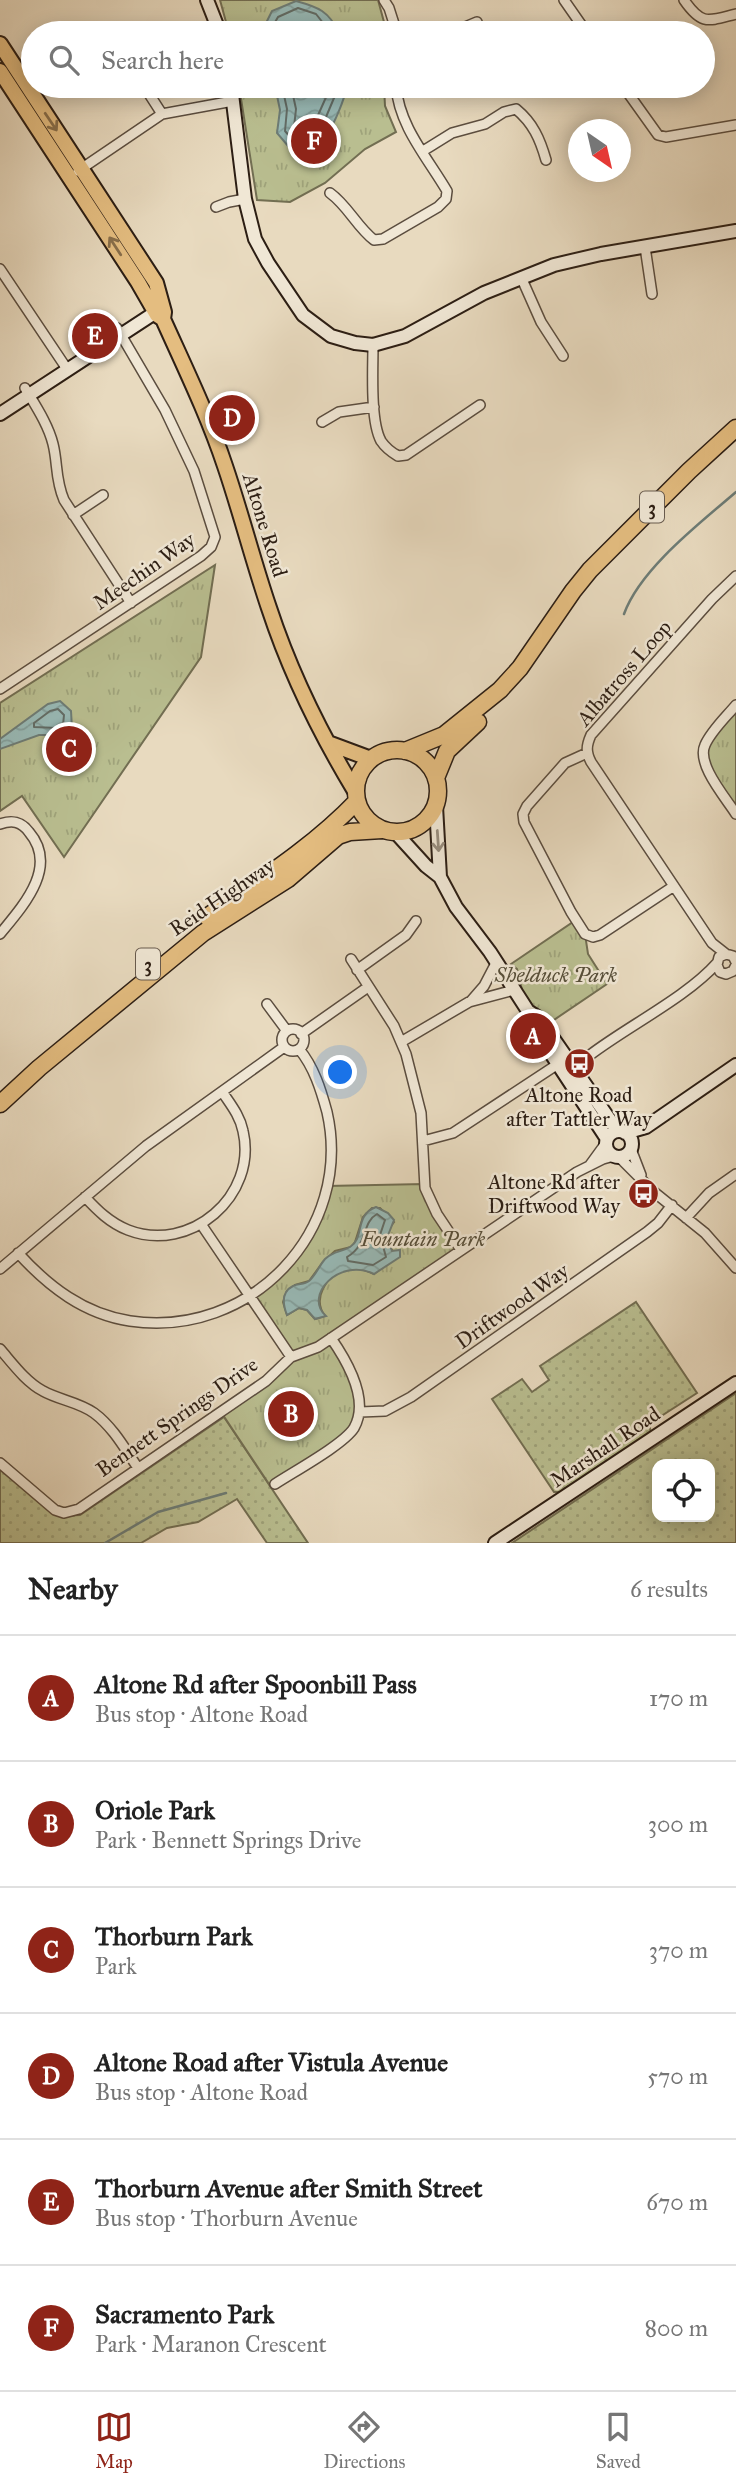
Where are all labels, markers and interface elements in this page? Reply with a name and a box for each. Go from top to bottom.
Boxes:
search box [21,21,715,98]
icon: search [45,41,83,79]
text: Search here [101,44,224,76]
one-way arrow [45,111,59,131]
pin: F [291,115,337,167]
north arrow [568,119,631,182]
one-way arrow [107,237,122,256]
pin: E [72,310,118,362]
pin: D [209,392,255,444]
street label: Altone Road [237,469,293,581]
road number: 3 [640,492,664,522]
street label: Meechin Way [88,526,201,616]
street label: Albatross Loop [570,615,677,732]
pin: C [46,723,92,775]
one-way arrow [432,830,445,852]
street label: Reid Highway [164,852,281,942]
road number: 3 [136,948,160,980]
park label: Shelduck Park [494,962,618,988]
pin: A [510,1010,556,1062]
bus stop icon: Altone Road after Tattler Way [562,1046,596,1080]
your location [323,1055,357,1089]
place label: Altone Road after Tattler Way [506,1082,653,1132]
place label: Altone Rd after Driftwood Way [487,1169,621,1219]
bus stop icon: Altone Rd after Driftwood Way [626,1177,660,1211]
park label: Fountain Park [360,1226,486,1252]
street label: Driftwood Way [450,1257,575,1355]
street label: Bennett Springs Drive [91,1351,263,1483]
pin: B [268,1388,314,1440]
street label: Marshall Road [545,1400,665,1493]
map controls [652,1459,715,1522]
button: locate [652,1459,715,1522]
text: Nearby [28,1571,118,1607]
text: 6 results [630,1575,708,1603]
text: Altone Rd after Spoonbill Pass [95,1668,417,1700]
text: A [43,1684,59,1712]
text: 170 m [649,1684,708,1712]
text: Bus stop · Altone Road [95,1700,308,1728]
text: Oriole Park [95,1794,215,1826]
text: B [43,1810,59,1838]
text: 300 m [648,1810,708,1838]
text: Park · Bennett Springs Drive [95,1826,361,1854]
text: Thorburn Park [95,1920,253,1952]
text: C [43,1936,59,1964]
text: 370 m [649,1936,708,1964]
text: Park [95,1952,137,1980]
text: Altone Road after Vistula Avenue [95,2046,448,2078]
text: D [42,2062,60,2090]
text: 570 m [647,2062,708,2090]
text: Bus stop · Altone Road [95,2078,308,2106]
text: Thorburn Avenue after Smith Street [95,2172,482,2204]
text: E [43,2188,59,2216]
text: 670 m [646,2188,708,2216]
text: Bus stop · Thorburn Avenue [95,2204,358,2232]
text: Sacramento Park [95,2298,274,2330]
text: F [43,2314,59,2342]
text: 800 m [645,2314,708,2342]
text: Park · Maranon Crescent [95,2330,327,2358]
tab: Map [95,2408,133,2473]
tab: Directions [323,2408,405,2473]
tab: Saved [596,2408,641,2473]

